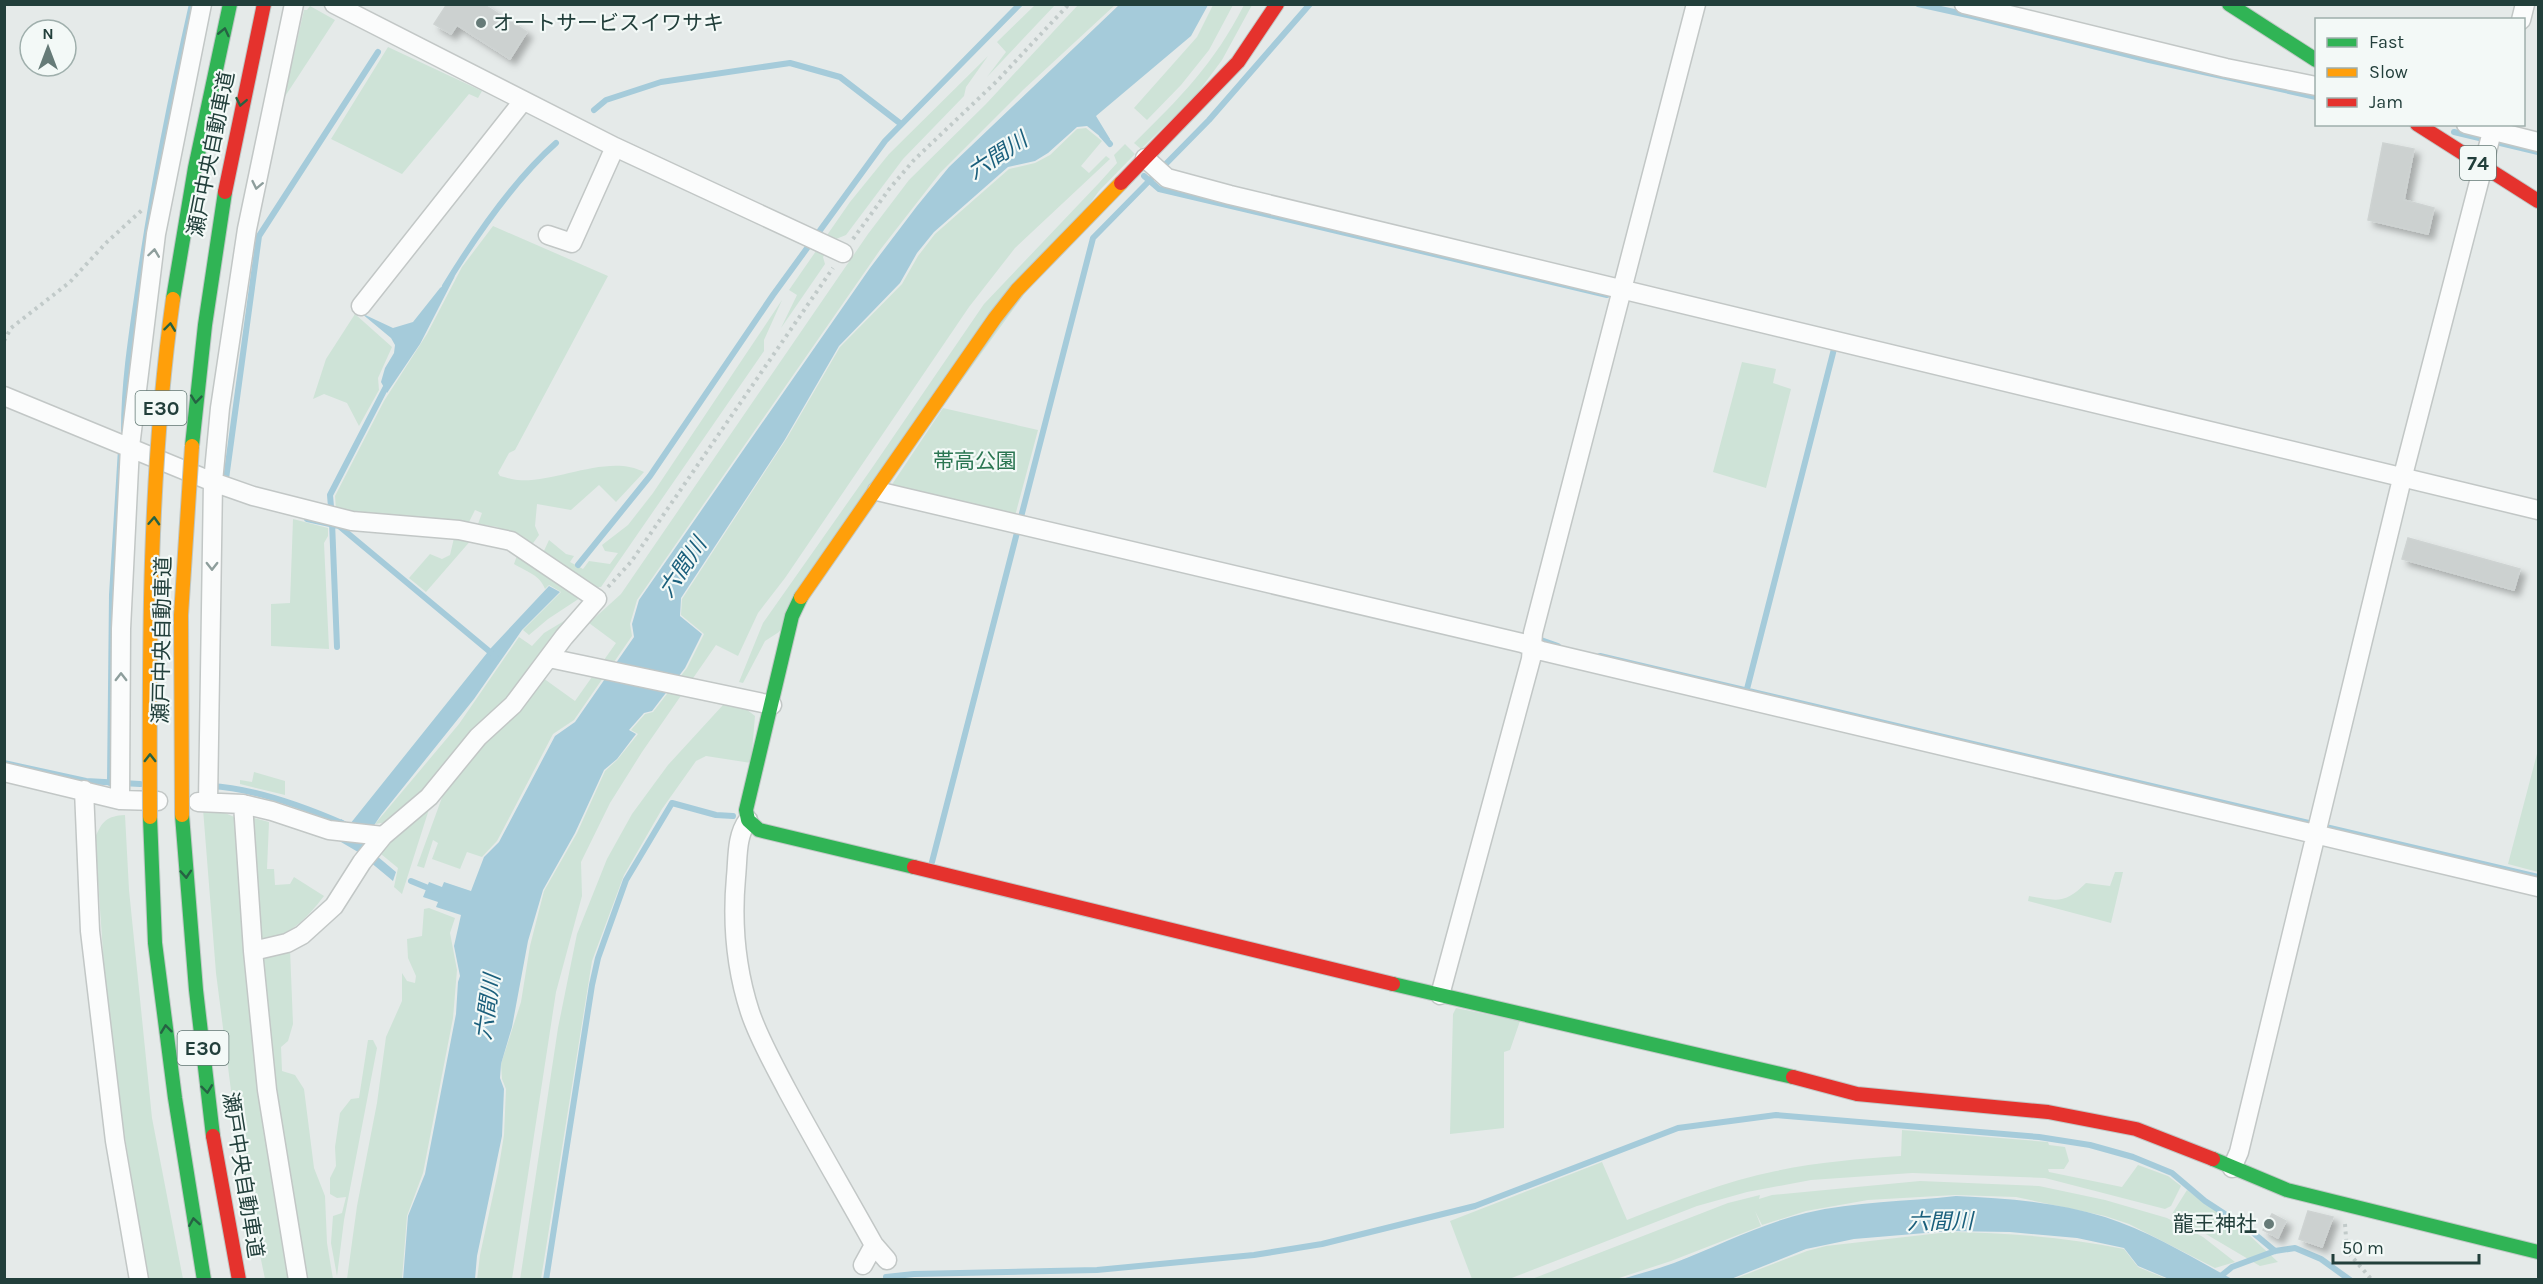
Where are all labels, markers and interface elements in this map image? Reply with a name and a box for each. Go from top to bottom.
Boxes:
place label: オートサービスイワサキ [493,11,724,35]
marker: オートサービスイワサキ [474,16,488,30]
north arrow [18,18,78,78]
legend [2315,18,2525,126]
text: N [42,24,54,43]
one-way arrow [216,27,229,37]
text: Fast [2369,31,2404,53]
text: Slow [2369,61,2408,83]
street label: 瀬戸中央自動車道 [183,69,239,239]
text: Jam [2369,91,2403,113]
one-way arrow [236,97,249,107]
water label: 六間川 [963,126,1034,185]
road number: 74 [2460,146,2496,180]
one-way arrow [251,180,264,190]
one-way arrow [147,248,159,257]
one-way arrow [163,322,175,332]
road number: E30 [136,391,186,425]
one-way arrow [190,394,203,403]
park label: 帯高公園 [933,449,1017,473]
one-way arrow [147,517,160,526]
water label: 六間川 [654,531,713,602]
street label: 瀬戸中央自動車道 [149,556,175,724]
one-way arrow [206,561,218,570]
one-way arrow [115,673,127,682]
one-way arrow [143,754,156,763]
one-way arrow [180,869,193,878]
water label: 六間川 [471,971,506,1042]
one-way arrow [160,1024,173,1034]
road number: E30 [178,1031,228,1065]
one-way arrow [201,1084,213,1093]
street label: 瀬戸中央自動車道 [218,1090,268,1260]
water label: 六間川 [1907,1208,1975,1236]
place label: 龍王神社 [2173,1212,2257,1236]
one-way arrow [188,1217,200,1227]
marker: 龍王神社 [2262,1217,2276,1231]
scale bar [2333,1227,2478,1265]
text: 50 m [2342,1237,2384,1259]

